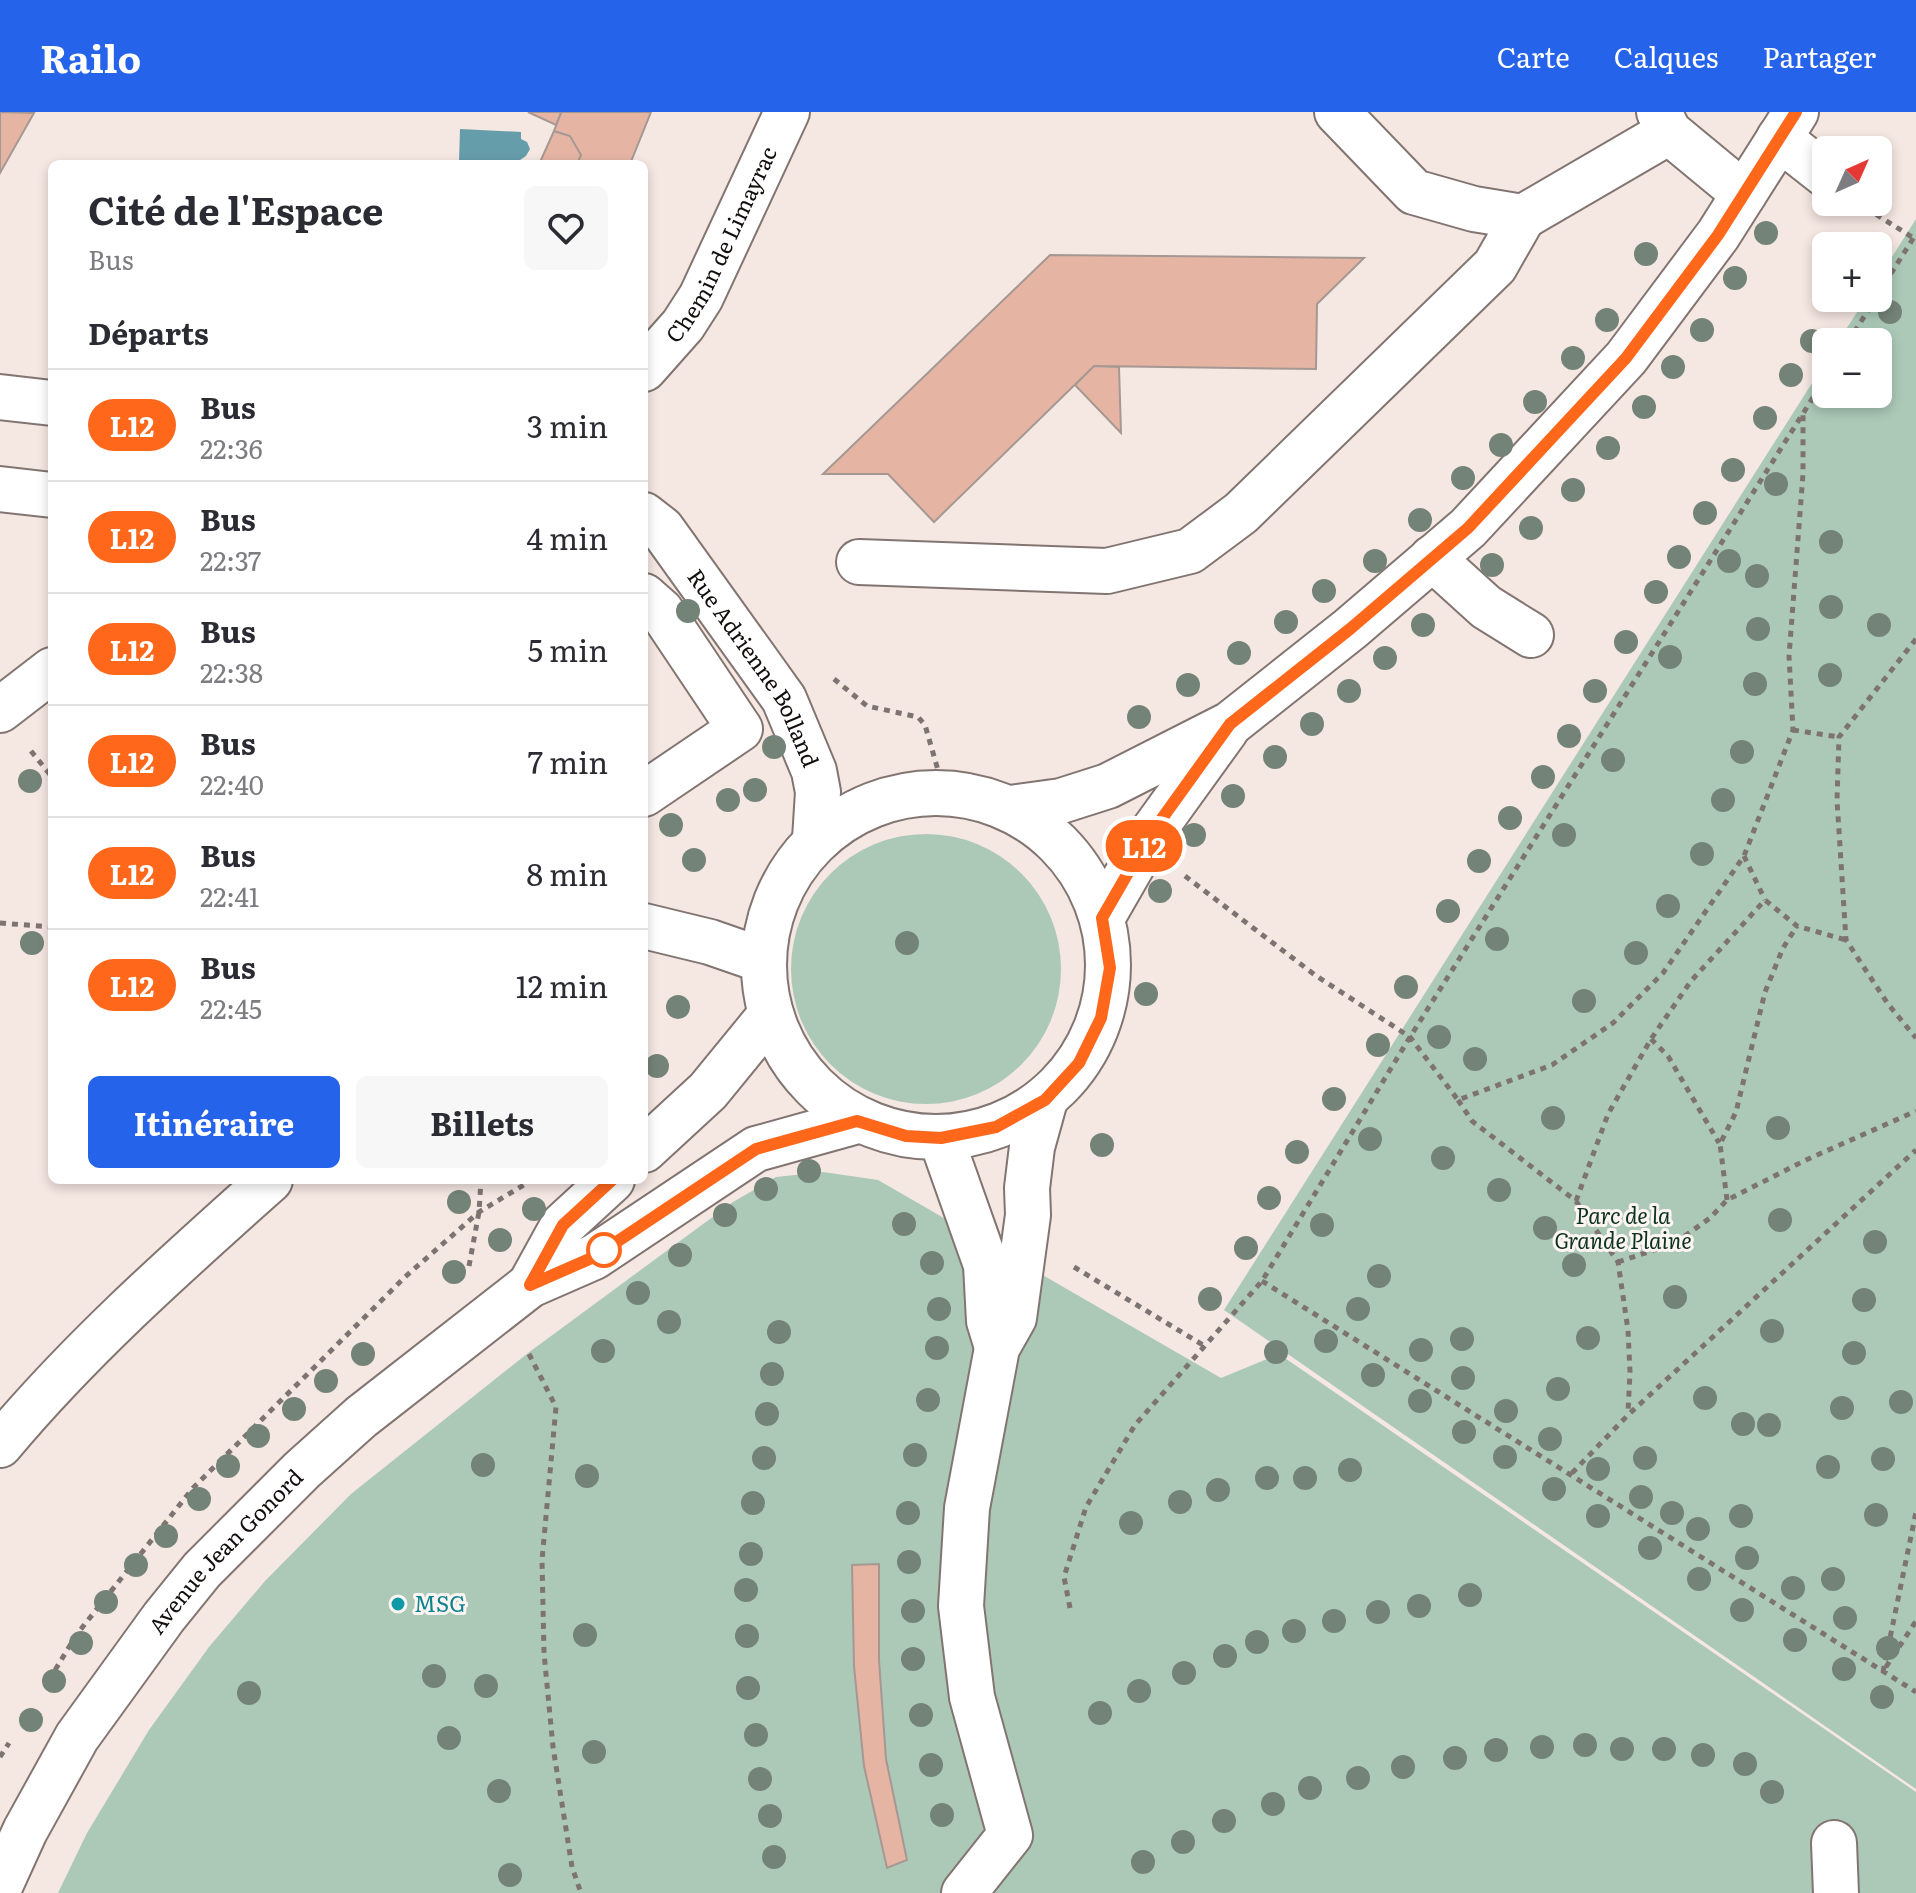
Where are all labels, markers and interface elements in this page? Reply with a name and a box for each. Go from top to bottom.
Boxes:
text: Railo [40,28,141,85]
text: Carte [1497,35,1570,77]
text: Calques [1614,35,1718,77]
text: Partager [1762,35,1876,77]
north arrow [1812,136,1892,216]
map controls [1812,136,1892,408]
street label: Chemin de Limayrac [657,140,784,349]
text: Cité de l'Espace [88,180,384,237]
button: heart [524,186,608,270]
button: + [1812,232,1892,312]
text: Bus [88,239,133,278]
text: Départs [88,310,209,354]
button: − [1812,328,1892,408]
text: Bus [200,384,256,428]
text: 3 min [527,403,608,447]
text: L12 [110,404,154,446]
text: 22:36 [200,428,263,467]
text: Bus [200,496,256,540]
text: 4 min [527,515,608,559]
text: L12 [110,516,154,558]
text: 22:37 [200,540,261,579]
street label: Rue Adrienne Bolland [681,561,829,772]
text: Bus [200,608,256,652]
text: 5 min [528,627,608,671]
text: L12 [110,628,154,670]
text: 22:38 [200,652,263,691]
text: Bus [200,720,256,764]
text: 7 min [528,739,608,783]
text: L12 [110,740,154,782]
text: 22:40 [200,764,264,803]
line badge: L12 [1098,820,1190,872]
text: L12 [1122,825,1166,867]
text: Bus [200,832,256,876]
text: 8 min [527,851,608,895]
text: L12 [110,852,154,894]
text: 22:41 [200,876,259,915]
text: Bus [200,944,256,988]
text: 12 min [516,963,608,1007]
text: L12 [110,964,154,1006]
text: 22:45 [200,988,262,1027]
button: Itinéraire [88,1076,340,1168]
button: Billets [356,1076,608,1168]
park label: Parc de la Grande Plaine [1554,1198,1692,1256]
unlabelled marker [587,1233,621,1267]
street label: Avenue Jean Gonord [139,1460,310,1640]
place label: MSG [414,1586,466,1619]
marker: MSG [389,1595,407,1613]

